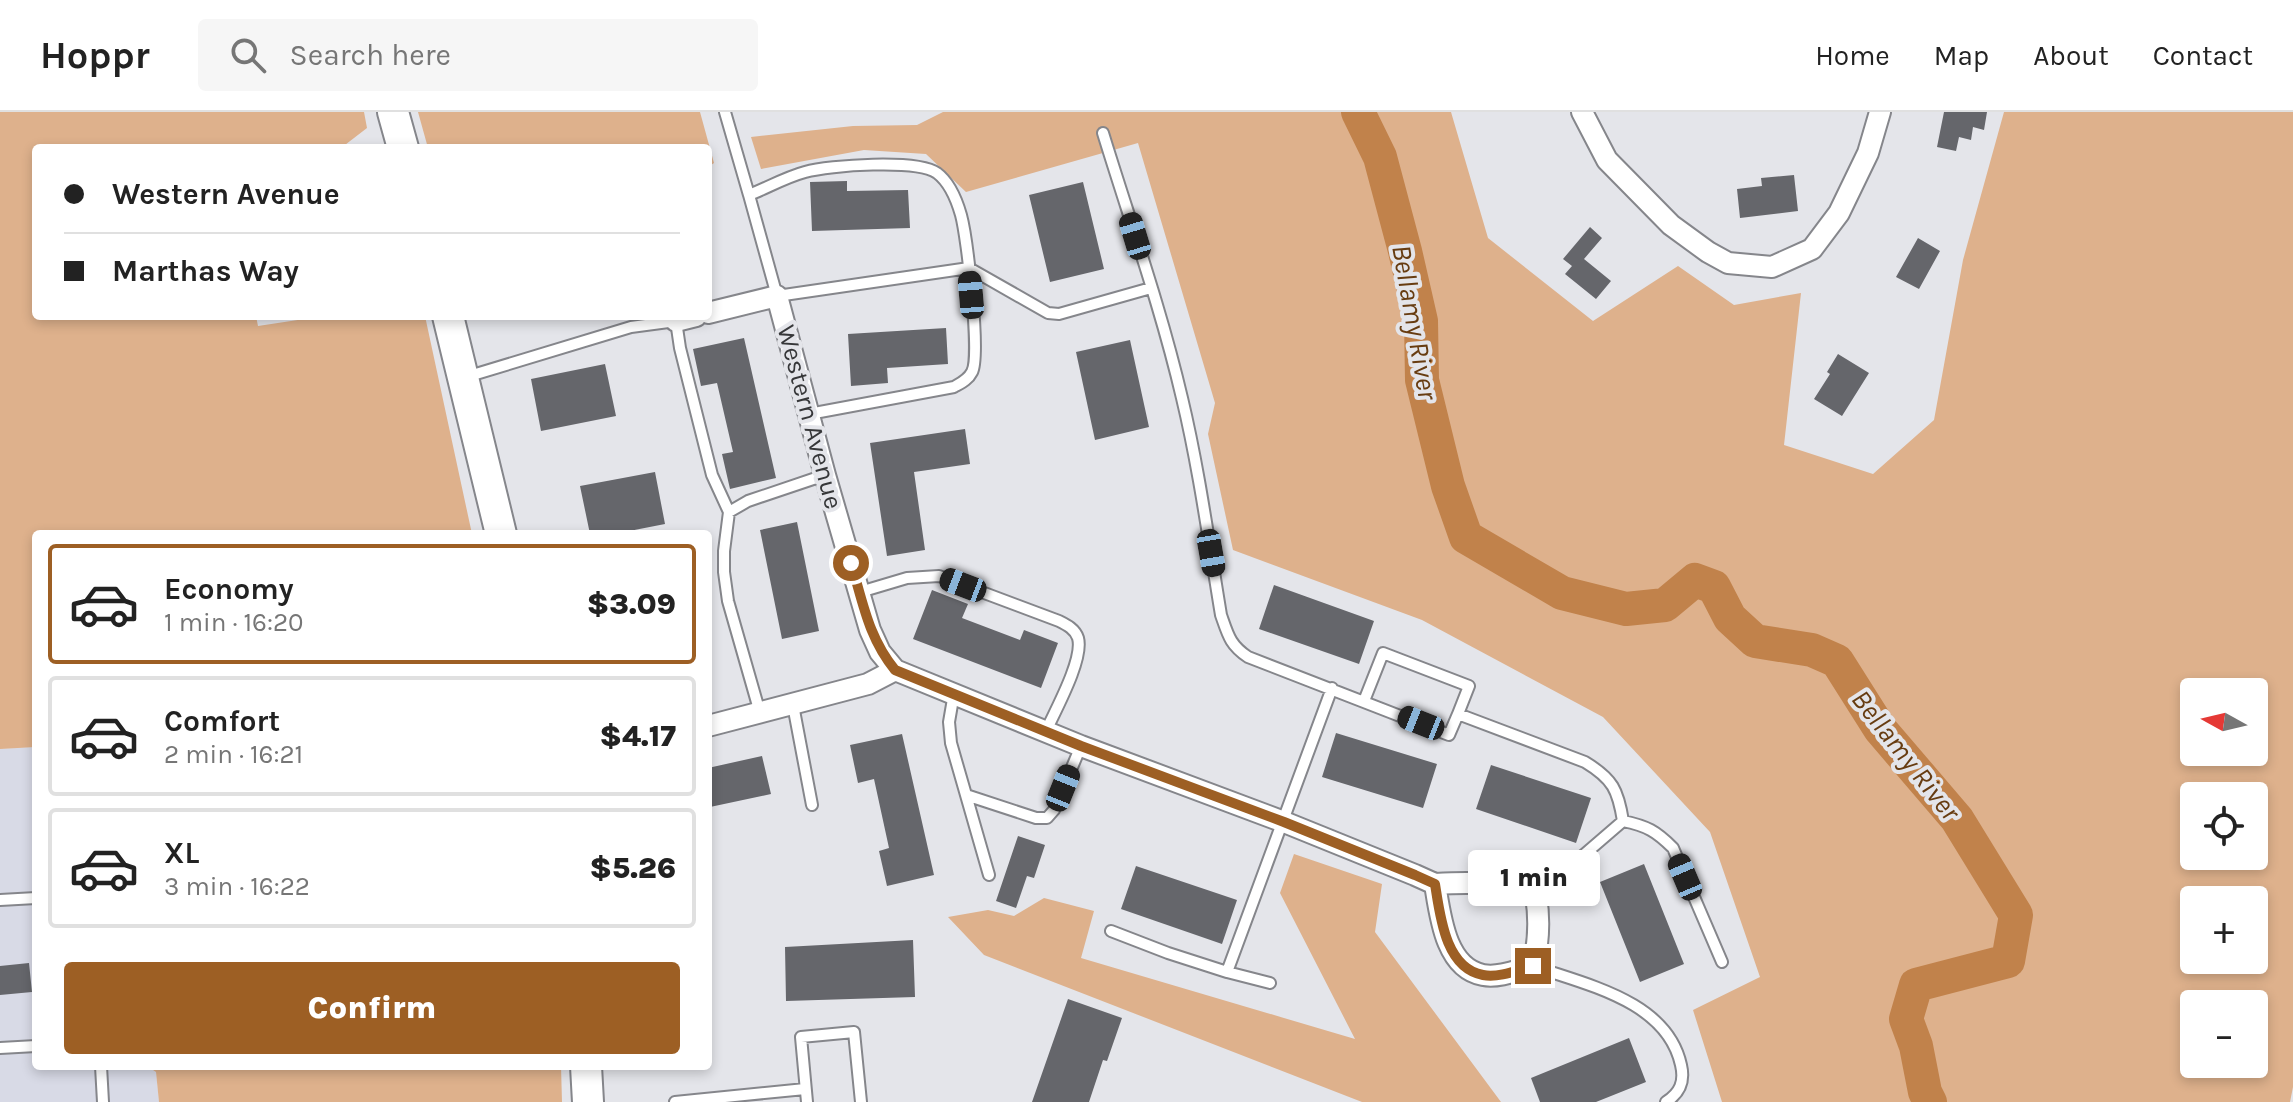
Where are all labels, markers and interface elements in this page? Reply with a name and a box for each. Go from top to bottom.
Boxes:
search box [198,19,758,91]
text: Hoppr [40,33,150,78]
icon: search [226,33,270,77]
text: Search here [290,37,451,73]
text: Home [1815,39,1890,72]
text: Map [1934,39,1989,72]
text: About [2033,39,2109,72]
text: Contact [2153,39,2253,72]
text: Western Avenue [112,176,340,212]
car [1117,210,1153,262]
water label: Bellamy River [1385,242,1445,403]
text: Marthas Way [112,253,299,289]
car [957,270,985,320]
street label: Western Avenue [771,322,849,512]
car [1195,527,1227,579]
route start [833,545,869,581]
car [936,565,990,605]
icon: car [68,568,140,640]
text: Economy [164,571,294,607]
text: $3.09 [587,586,676,622]
text: 1 min · 16:20 [164,607,304,638]
north arrow [2180,678,2268,766]
map controls [2180,678,2268,1078]
water label: Bellamy River [1845,683,1968,828]
icon: car [68,700,140,772]
text: Comfort [164,703,280,739]
car [1394,703,1448,743]
text: $4.17 [600,718,676,754]
text: 2 min · 16:21 [164,739,303,770]
car [1043,761,1083,815]
button: locate [2180,782,2268,870]
icon: car [68,832,140,904]
text: XL [164,835,199,871]
text: $5.26 [590,850,676,886]
callout: 1 min [1467,850,1599,906]
car [1665,850,1705,904]
text: 1 min [1500,862,1568,893]
text: 3 min · 16:22 [164,871,310,902]
button: + [2180,886,2268,974]
route end [1515,948,1551,984]
button: Confirm [64,962,680,1054]
button: − [2180,990,2268,1078]

